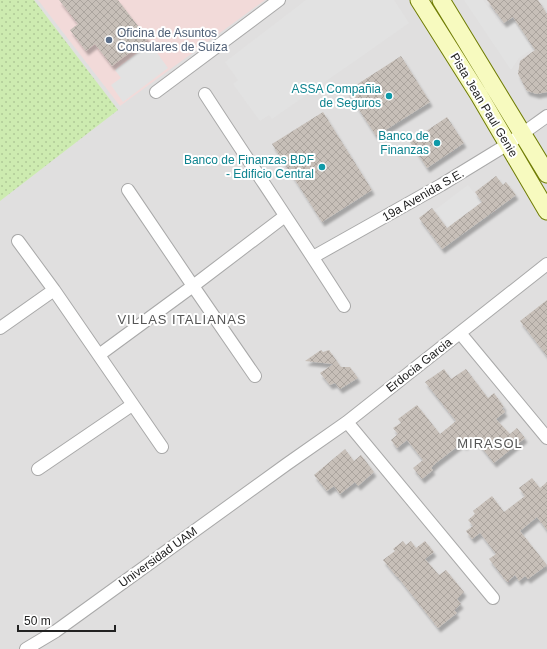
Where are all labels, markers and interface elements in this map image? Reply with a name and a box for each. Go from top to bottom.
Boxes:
place label: Oficina de Asuntos Consulares de Suiza [117,26,228,54]
marker: Oficina de Asuntos Consulares de Suiza [104,35,114,45]
street label: Pista Jean Paul Genie [447,51,521,160]
place label: ASSA Compañia de Seguros [292,82,381,110]
marker: ASSA Compañia de Seguros [384,91,394,101]
place label: Banco de Finanzas [378,129,429,157]
marker: Banco de Finanzas [432,138,442,148]
place label: Banco de Finanzas BDF - Edificio Central [184,153,314,181]
marker: Banco de Finanzas BDF - Edificio Central [317,162,327,172]
street label: 19a Avenida S.E. [380,166,466,224]
district label: VILLAS ITALIANAS [117,312,247,327]
street label: Erdocia Garcia [383,335,455,395]
district label: MIRASOL [457,436,523,451]
street label: Universidad UAM [116,524,200,590]
scale bar [18,607,115,633]
text: 50 m [24,614,51,628]

